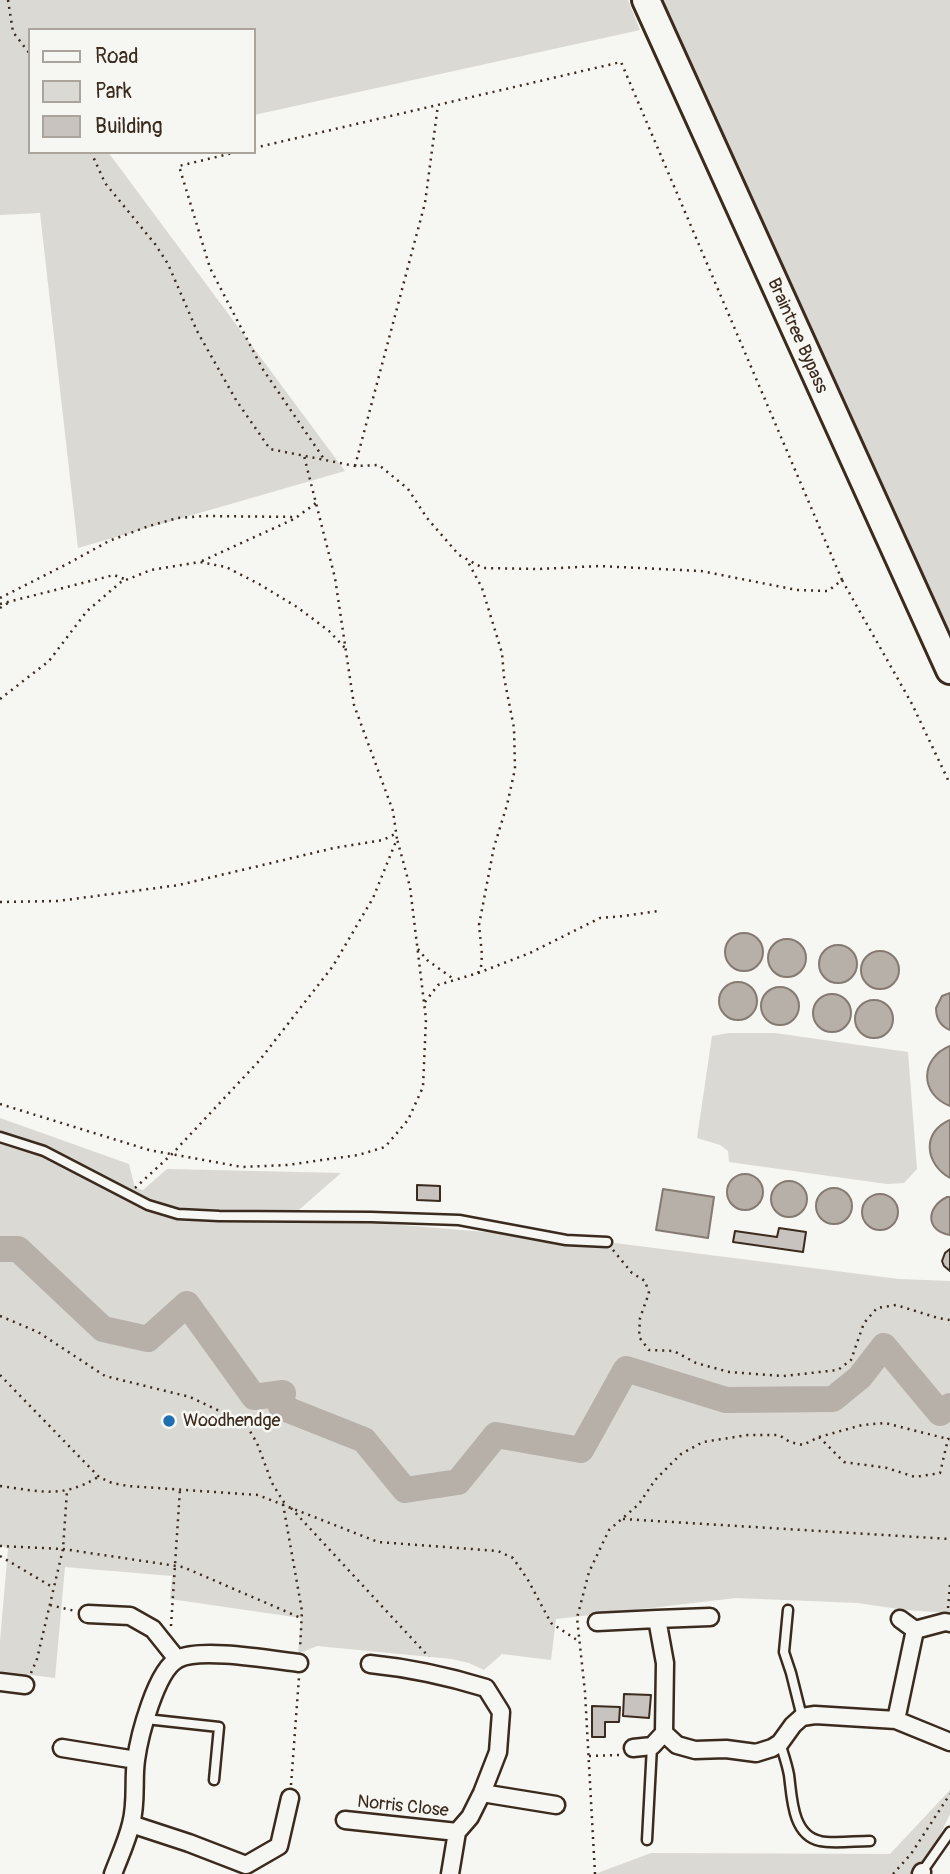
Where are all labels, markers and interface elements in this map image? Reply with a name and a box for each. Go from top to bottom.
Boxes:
legend [28,28,256,154]
text: Road [95,43,139,70]
text: Park [95,78,132,105]
text: Building [95,113,162,140]
street label: Braintree Bypass [762,275,832,397]
place label: Woodhendge [183,1410,280,1432]
marker: Woodhendge [161,1413,177,1429]
street label: Norris Close [356,1791,450,1823]

